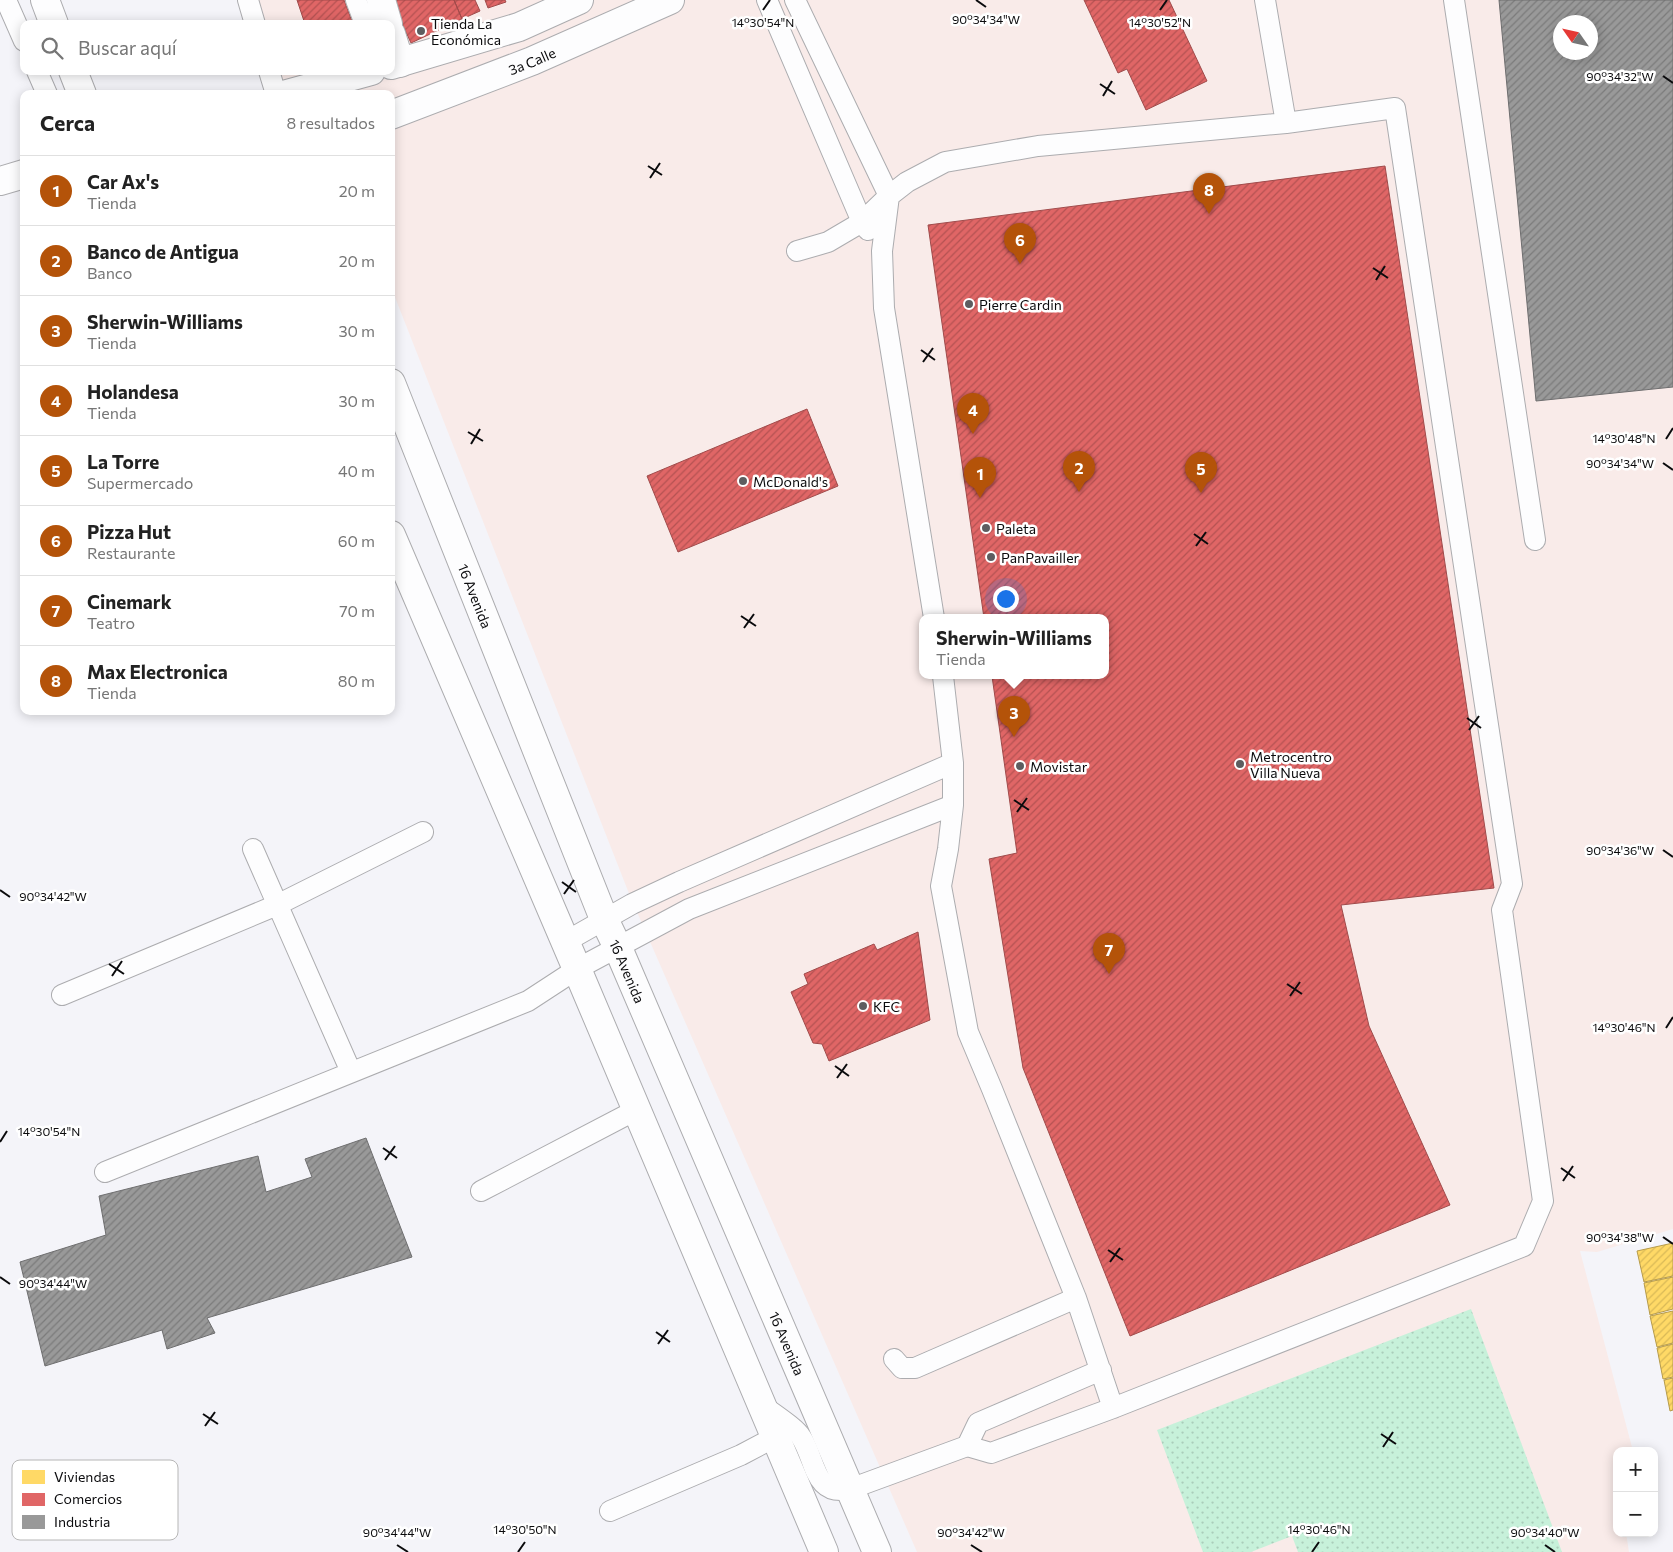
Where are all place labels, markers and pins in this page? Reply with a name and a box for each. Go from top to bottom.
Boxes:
place label: Tienda La Económica [431,15,501,48]
marker: Tienda La Económica [415,25,427,37]
pin: 8 [1193,173,1225,214]
pin: 6 [1004,223,1036,264]
place label: Pierre Cardin [979,296,1062,313]
marker: Pierre Cardin [963,298,975,310]
pin: 4 [957,393,989,434]
pin: 2 [1063,451,1095,492]
pin: 5 [1185,452,1217,493]
pin: 1 [964,457,996,498]
place label: McDonald's [753,473,828,490]
marker: McDonald's [737,475,749,487]
place label: Paleta [996,520,1036,537]
marker: Paleta [980,522,992,534]
place label: PanPavailler [1001,549,1080,566]
marker: PanPavailler [985,551,997,563]
pin: 3 [998,696,1030,737]
place label: Metrocentro Villa Nueva [1250,748,1332,781]
place label: Movistar [1030,758,1088,775]
marker: Metrocentro Villa Nueva [1234,758,1246,770]
marker: Movistar [1014,760,1026,772]
pin: 7 [1093,933,1125,974]
place label: KFC [873,998,900,1015]
marker: KFC [857,1000,869,1012]

